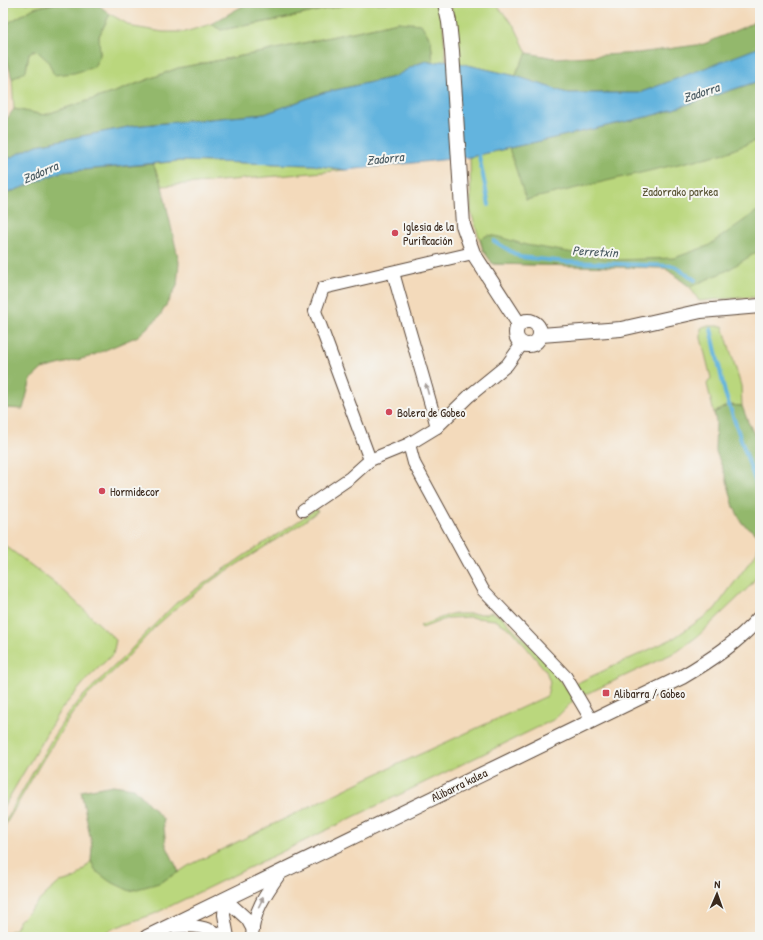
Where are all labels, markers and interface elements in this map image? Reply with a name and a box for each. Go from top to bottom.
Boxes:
water label: Zadorra [681,77,723,106]
water label: Zadorra [366,147,406,169]
water label: Zadorra [19,156,62,188]
park label: Zadorrako parkea [642,183,718,200]
place label: Iglesia de la Purificación [403,218,454,249]
marker: Iglesia de la Purificación [390,228,400,238]
water label: Perretxin [572,241,619,261]
one-way arrow [424,383,430,395]
place label: Bolera de Gobeo [397,404,466,421]
marker: Bolera de Gobeo [384,407,394,417]
place label: Hormidecor [110,483,160,500]
marker: Hormidecor [97,486,107,496]
place label: Alibarra / Gobeo [614,685,685,702]
marker: Alibarra / Gobeo [601,688,611,698]
street label: Alibarra kalea [428,764,490,806]
north arrow [697,874,737,914]
text: N [714,877,721,891]
one-way arrow [258,896,264,908]

